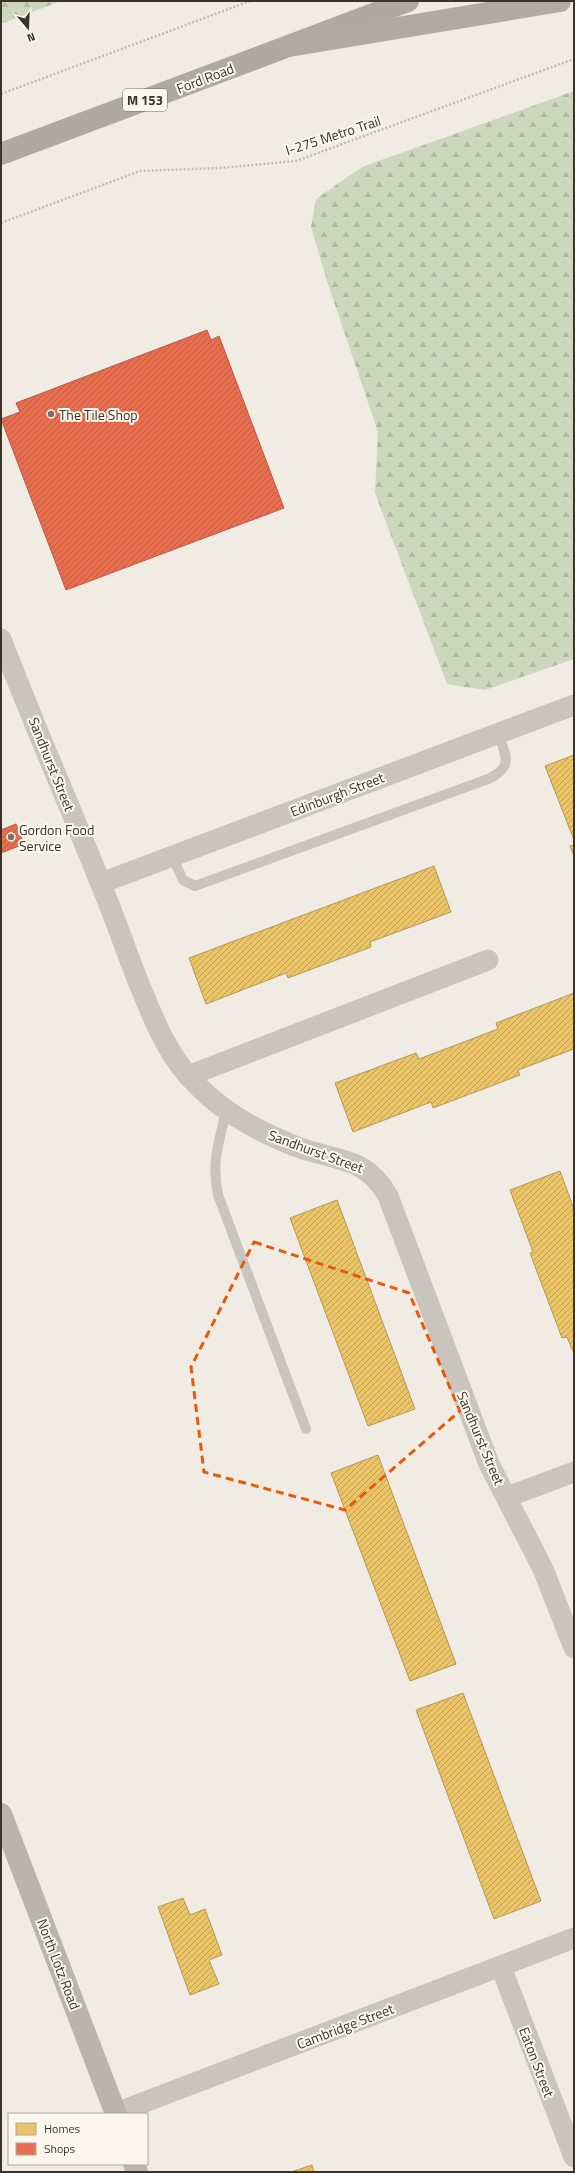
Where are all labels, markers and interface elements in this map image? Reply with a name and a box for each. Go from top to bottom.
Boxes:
north arrow [8,8,48,48]
text: N [25,29,37,46]
street label: Ford Road [173,57,237,99]
road number: M 153 [123,89,167,111]
street label: I-275 Metro Trail [283,110,383,160]
place label: The Tile Shop [59,404,138,425]
marker: The Tile Shop [46,409,56,419]
street label: Sandhurst Street [24,714,80,814]
street label: Edinburgh Street [287,766,387,822]
place label: Gordon Food Service [19,819,94,856]
marker: Gordon Food Service [6,832,16,842]
street label: Sandhurst Street [265,1124,367,1178]
street label: Sandhurst Street [452,1388,510,1488]
street label: North Lotz Road [32,1916,86,2012]
street label: Cambridge Street [293,1998,397,2054]
street label: Eaton Street [514,2024,560,2100]
legend [8,2113,148,2165]
text: Homes [44,2119,80,2138]
text: Shops [44,2139,76,2158]

